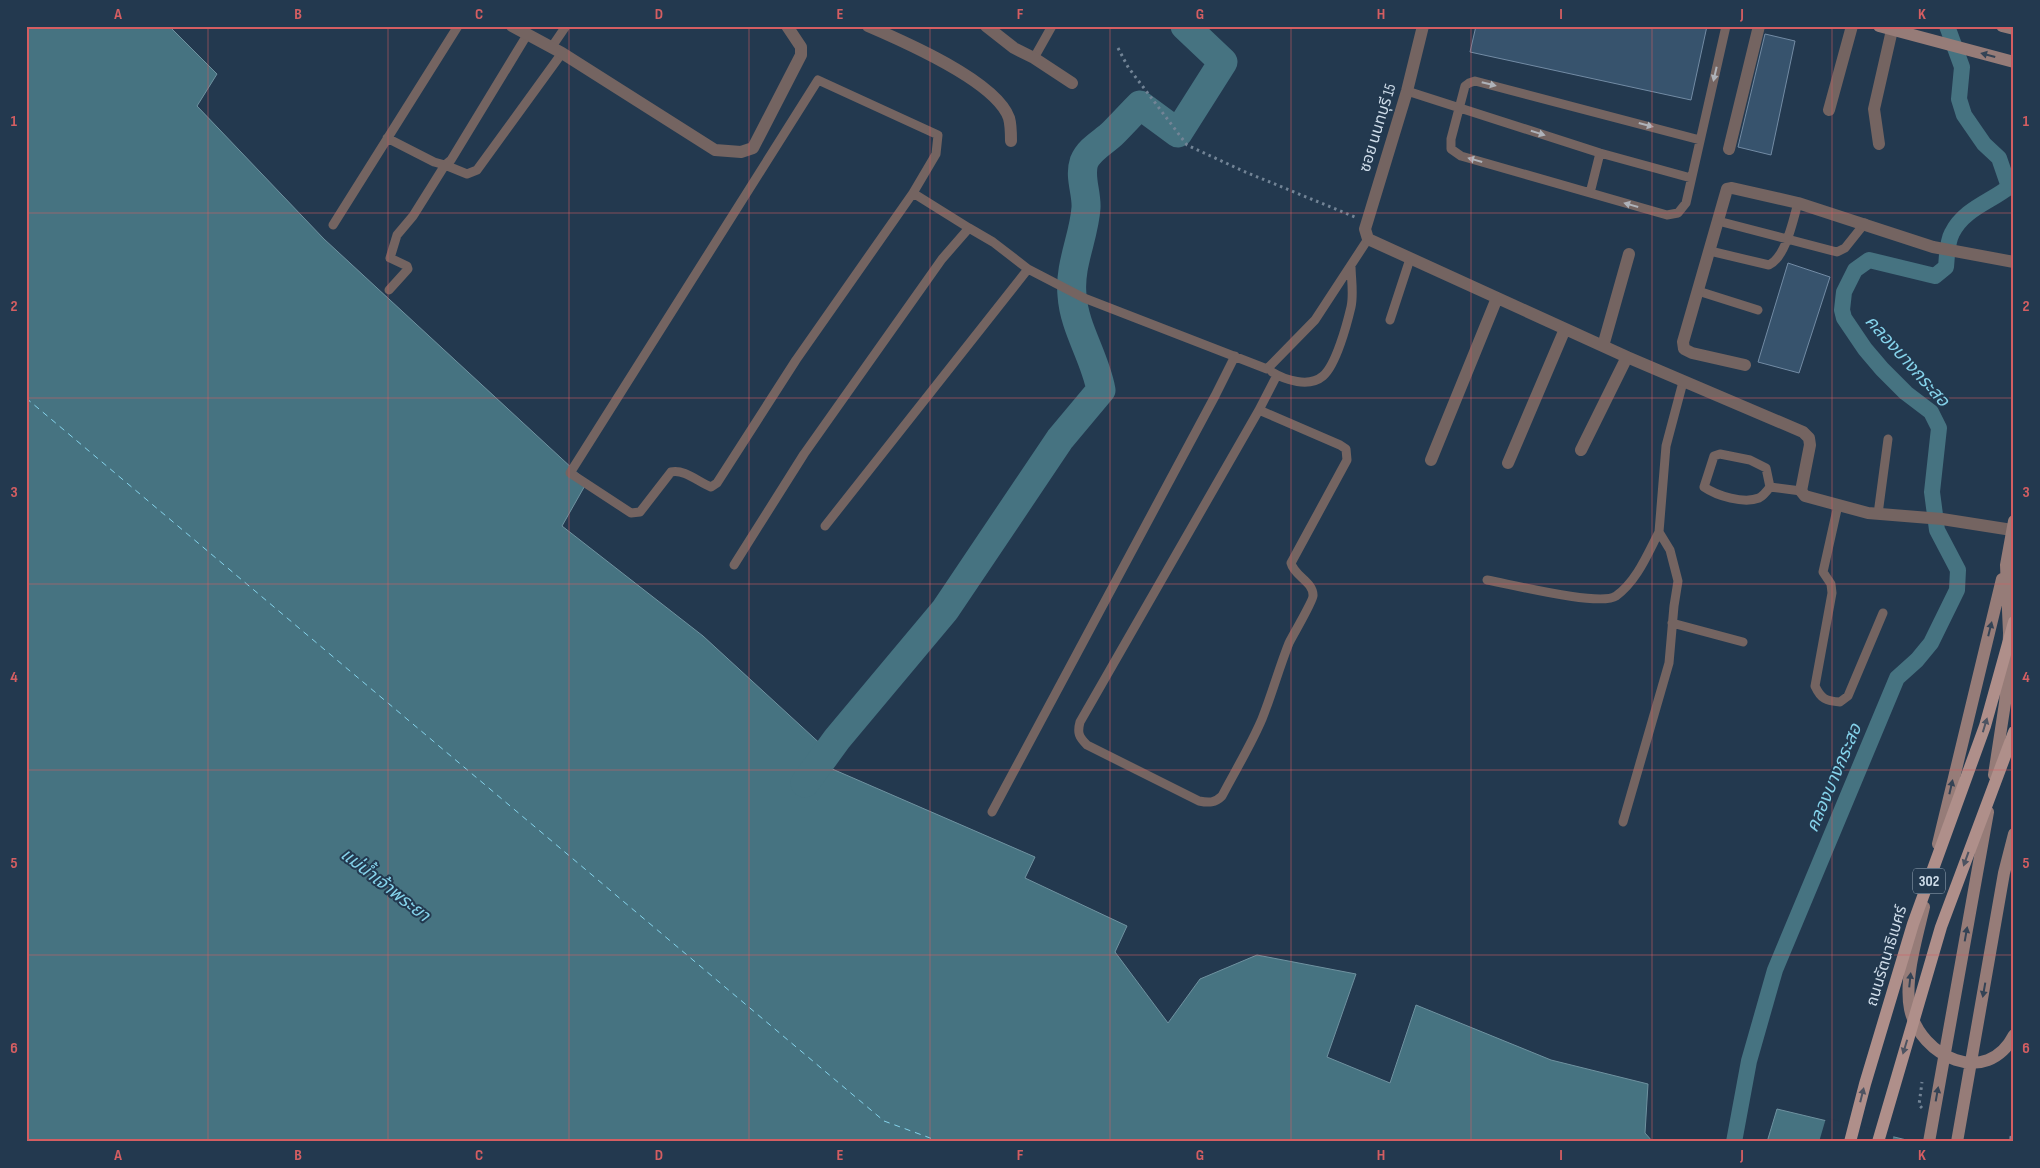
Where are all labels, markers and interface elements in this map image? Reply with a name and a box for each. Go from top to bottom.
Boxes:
text: A [113,5,122,24]
text: B [294,5,302,24]
text: C [475,5,483,24]
text: D [655,5,663,24]
text: E [837,5,844,24]
text: F [1017,5,1024,24]
text: G [1196,5,1204,24]
text: H [1377,5,1385,24]
text: I [1559,5,1563,24]
text: J [1739,5,1744,24]
text: K [1918,5,1926,24]
one-way arrow [1981,50,1996,58]
one-way arrow [1711,66,1719,81]
one-way arrow [1481,80,1496,88]
street label: ซอย นนทบุรี 15 [1356,81,1400,175]
text: 1 [11,112,18,131]
text: 1 [2023,112,2030,131]
one-way arrow [1639,122,1654,130]
one-way arrow [1531,130,1546,138]
one-way arrow [1467,156,1482,164]
one-way arrow [1623,200,1638,208]
text: 2 [10,297,18,316]
text: 2 [2022,297,2030,316]
water label: คลองบางกระสอ [1861,311,1954,411]
text: 3 [10,483,18,502]
text: 3 [2022,483,2030,502]
one-way arrow [1986,621,1994,636]
text: 4 [10,668,18,687]
text: 4 [2022,668,2030,687]
one-way arrow [1982,717,1990,732]
water label: คลองบางกระสอ [1802,720,1866,835]
one-way arrow [1947,779,1955,794]
water label: แม่น้ำเจ้าพระยา [337,842,436,927]
one-way arrow [1962,852,1970,867]
text: 5 [10,854,18,873]
text: 5 [2022,854,2030,873]
road number: 302 [1913,868,1945,894]
street label: ถนนรัตนาธิเบศร์ [1863,903,1912,1009]
one-way arrow [1962,926,1970,941]
one-way arrow [1906,972,1914,988]
one-way arrow [1979,983,1987,999]
text: 6 [10,1039,18,1058]
text: 6 [2022,1039,2030,1058]
one-way arrow [1901,1040,1909,1055]
one-way arrow [1934,1085,1942,1101]
one-way arrow [1858,1087,1866,1102]
text: A [113,1146,122,1165]
text: B [294,1146,302,1165]
text: C [475,1146,483,1165]
text: D [655,1146,663,1165]
text: E [837,1146,844,1165]
text: F [1017,1146,1024,1165]
text: G [1196,1146,1204,1165]
text: H [1377,1146,1385,1165]
text: I [1559,1146,1563,1165]
text: J [1739,1146,1744,1165]
text: K [1918,1146,1926,1165]

